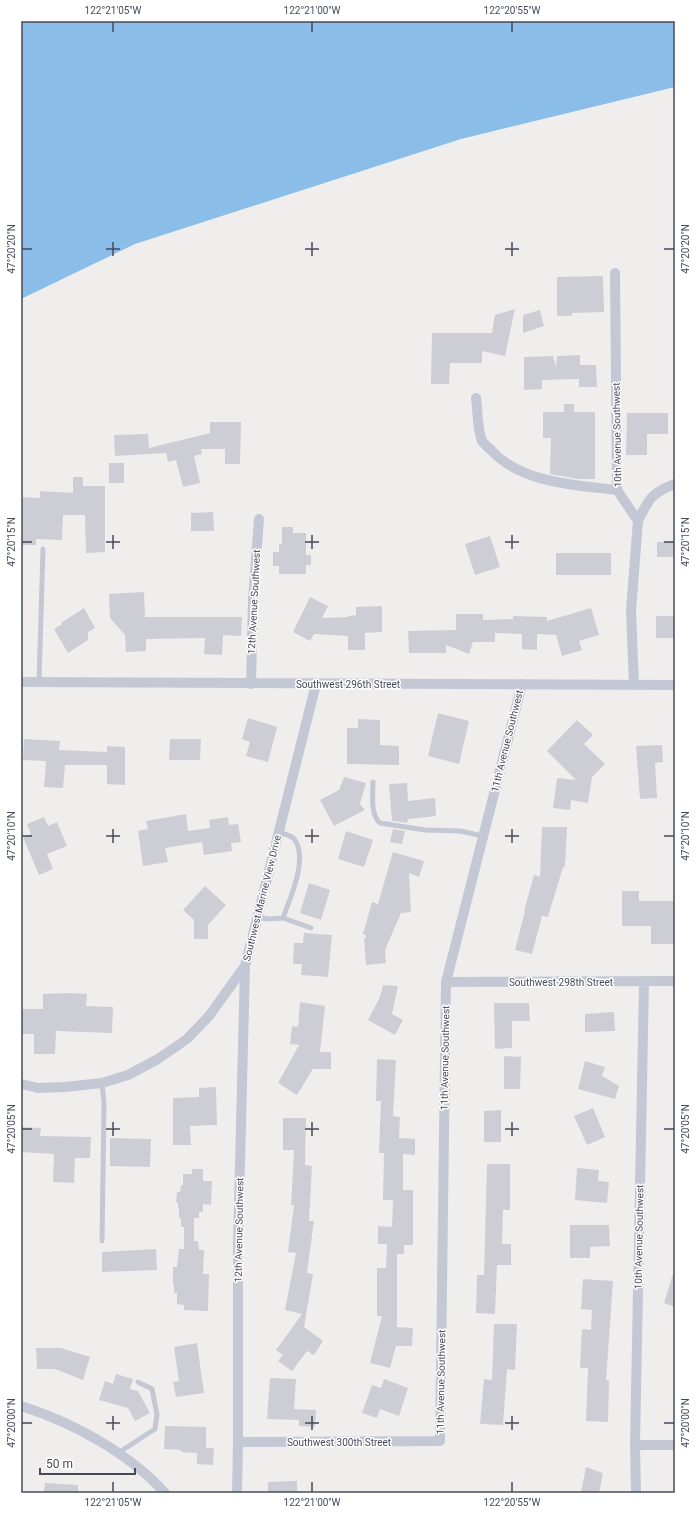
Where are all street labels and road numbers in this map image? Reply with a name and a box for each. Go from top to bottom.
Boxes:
street label: 10th Avenue Southwest [611,382,623,488]
street label: 12th Avenue Southwest [246,549,262,655]
street label: Southwest 296th Street [296,679,400,690]
street label: 11th Avenue Southwest [489,689,525,793]
street label: Southwest Marine View Drive [241,834,283,962]
street label: Southwest 298th Street [509,977,613,988]
street label: 11th Avenue Southwest [439,1005,451,1111]
street label: 12th Avenue Southwest [233,1177,245,1283]
street label: 10th Avenue Southwest [633,1184,645,1290]
street label: 11th Avenue Southwest [435,1329,447,1435]
street label: Southwest 300th Street [287,1437,391,1448]

